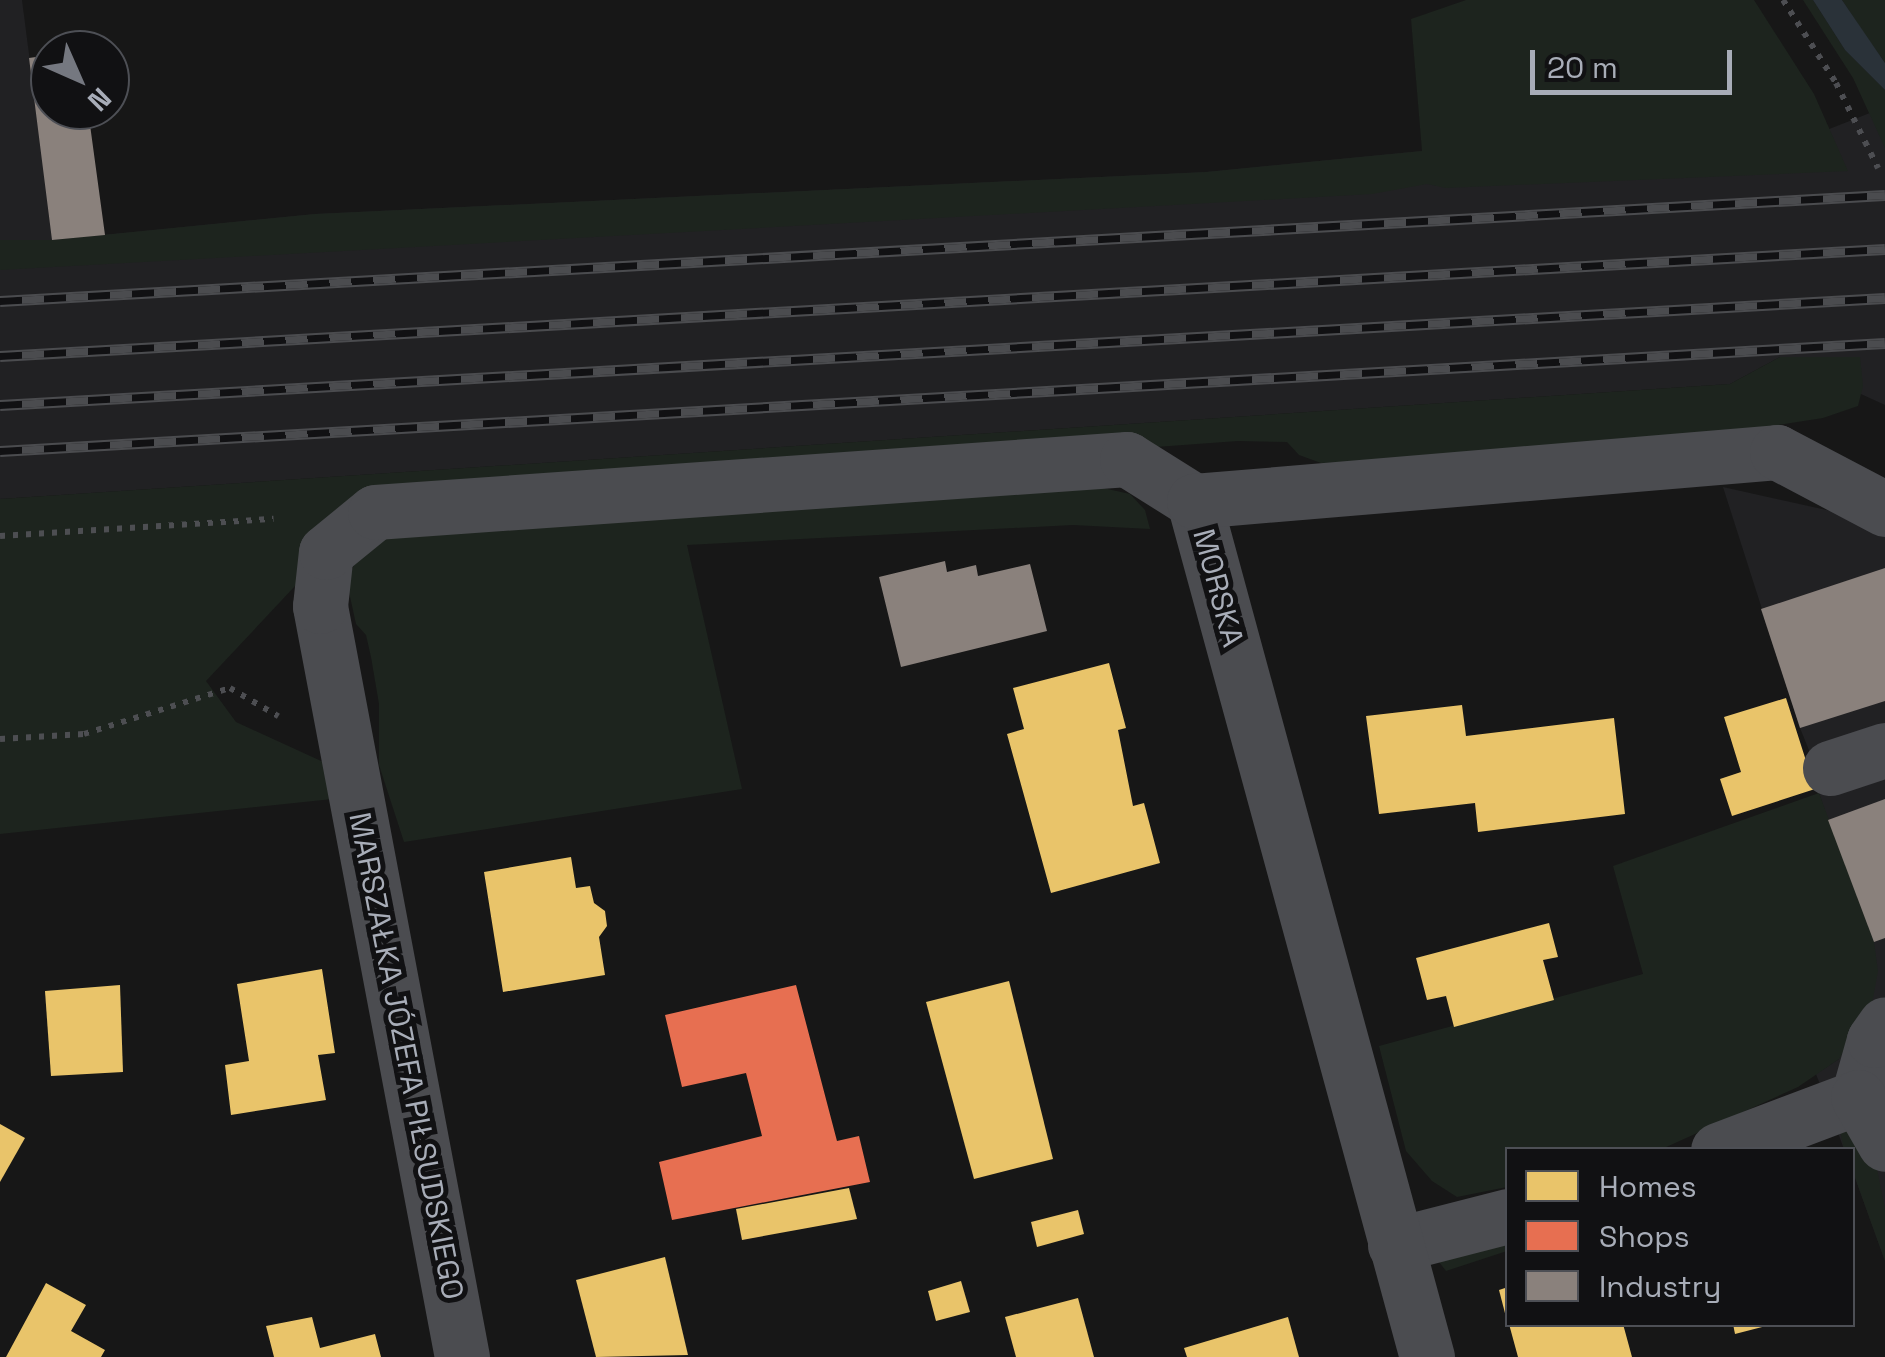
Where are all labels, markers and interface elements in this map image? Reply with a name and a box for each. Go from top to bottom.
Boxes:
north arrow [30,30,130,130]
scale bar [1535,30,1738,92]
text: 20 m [1547,48,1618,87]
text: N [80,80,119,119]
street label: MORSKA [1185,525,1251,651]
street label: MARSZAŁKA JÓZEFA PIŁSUDSKIEGO [341,809,471,1303]
legend [1505,1147,1855,1327]
text: Homes [1599,1167,1697,1206]
text: Shops [1599,1217,1689,1256]
text: Industry [1599,1267,1721,1306]

